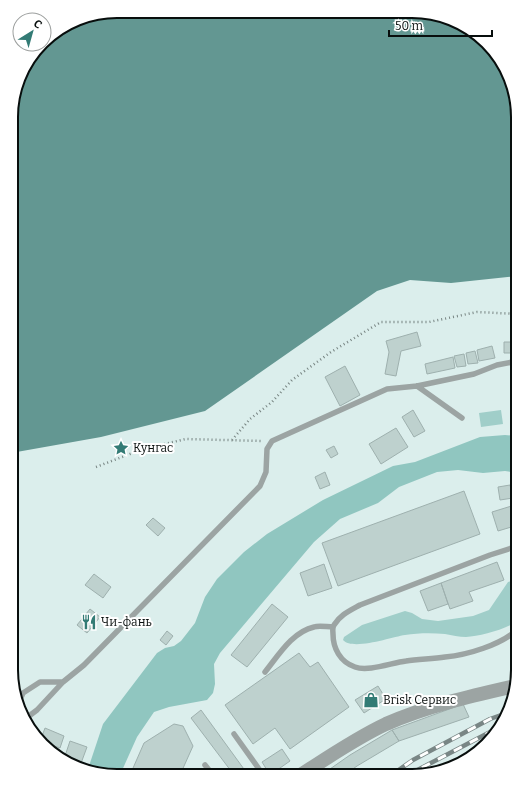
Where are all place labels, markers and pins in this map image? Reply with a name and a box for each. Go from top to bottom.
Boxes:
place icon: Кунгас [112,439,130,457]
place label: Кунгас [133,441,173,455]
restaurant icon: Чи-фань [80,613,98,631]
place label: Чи-фань [101,615,152,629]
shop icon: Brisk Сервис [362,691,380,709]
place label: Brisk Сервис [383,693,456,707]

